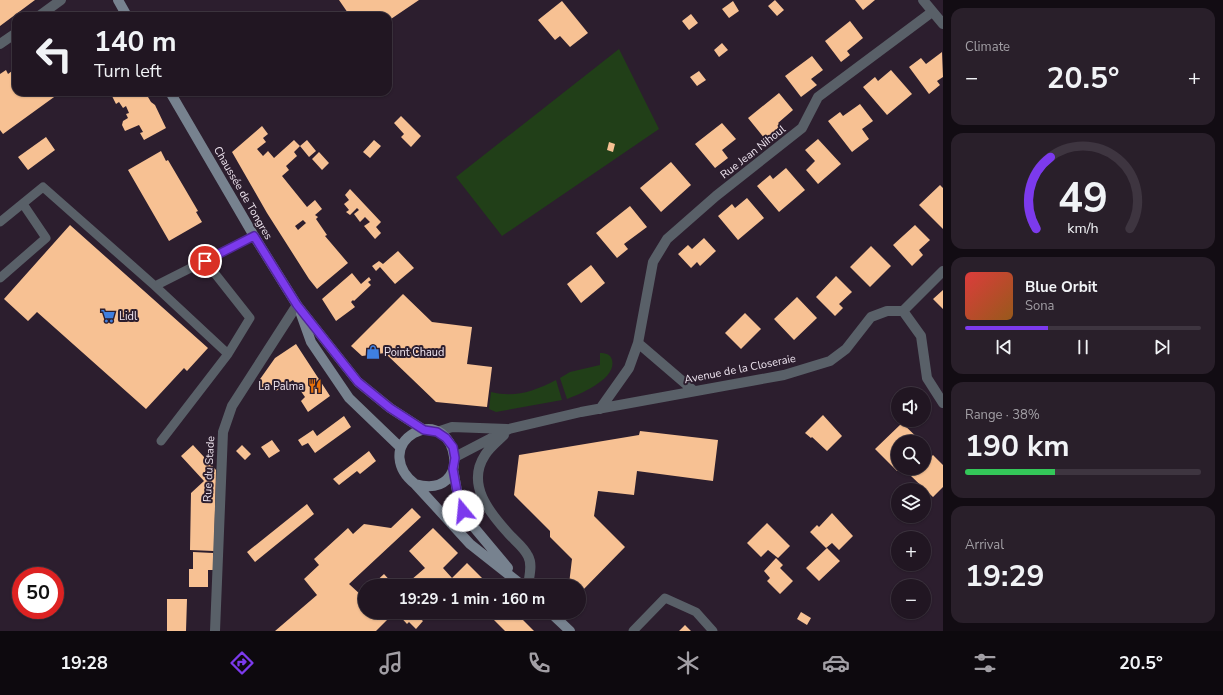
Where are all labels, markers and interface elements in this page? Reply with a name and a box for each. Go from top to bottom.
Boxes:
text: 140 m [94,23,177,61]
icon: left [28,28,80,80]
text: Climate [965,38,1010,56]
text: 20.5° [1047,58,1119,99]
text: Turn left [94,59,162,83]
text: − [965,63,978,93]
text: + [1188,63,1201,93]
street label: Rue Jean Nihoul [717,121,789,182]
street label: Chaussée de Tongres [210,144,276,242]
text: 49 [1058,170,1108,227]
text: km/h [1067,218,1099,237]
pin [188,244,222,278]
icon: arrive [194,250,216,272]
text: Blue Orbit [1025,277,1097,297]
text: Sona [1025,297,1055,315]
supermarket icon: Lidl [100,308,116,324]
place label: Lidl [119,309,138,324]
icon: previous [993,336,1015,358]
icon: pause [1072,336,1094,358]
icon: next [1151,336,1173,358]
shop icon: Point Chaud [365,344,381,360]
place label: Point Chaud [384,345,444,360]
street label: Avenue de la Closeraie [683,351,797,387]
restaurant icon: La Palma [307,378,323,394]
place label: La Palma [258,379,304,394]
map controls [891,387,931,619]
button: sound [891,387,931,427]
text: Range · 38% [965,406,1040,424]
text: 190 km [965,426,1070,467]
street label: Rue du Stade [200,435,218,503]
button: search [891,435,931,475]
button: layers [891,483,931,523]
position arrow [442,490,484,532]
button: + [891,531,931,571]
text: Arrival [965,536,1004,554]
text: 19:29 [965,556,1044,597]
speed limit sign: 50 [12,567,64,619]
button: − [891,579,931,619]
text: 19:29 · 1 min · 160 m [399,589,545,609]
icon: directions [228,649,256,677]
icon: music [377,649,405,677]
icon: phone [525,649,553,677]
icon: climate [674,649,702,677]
icon: car [822,649,850,677]
icon: filters [971,649,999,677]
text: 19:28 [60,651,108,675]
text: 20.5° [1119,651,1163,675]

